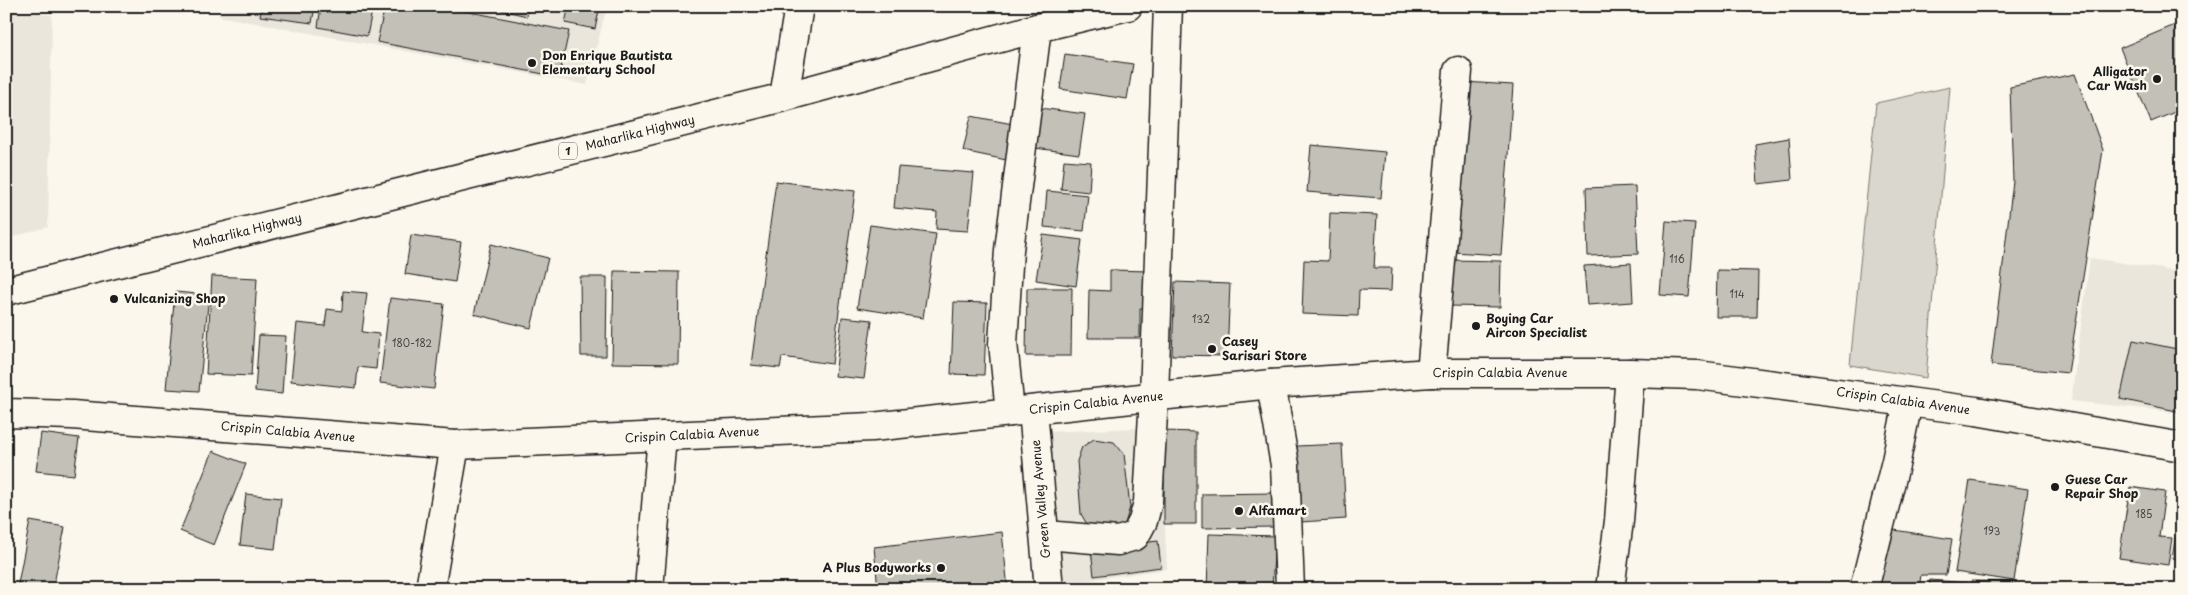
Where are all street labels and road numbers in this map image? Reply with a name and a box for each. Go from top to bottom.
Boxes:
street label: Maharlika Highway [583,110,696,154]
road number: 1 [559,142,577,160]
street label: Maharlika Highway [190,208,303,252]
street label: Crispin Calabia Avenue [1433,363,1567,381]
street label: Crispin Calabia Avenue [1835,382,1971,418]
street label: Crispin Calabia Avenue [1028,386,1164,418]
street label: Crispin Calabia Avenue [220,416,356,446]
street label: Crispin Calabia Avenue [624,421,760,447]
street label: Green Valley Avenue [1026,439,1054,559]

